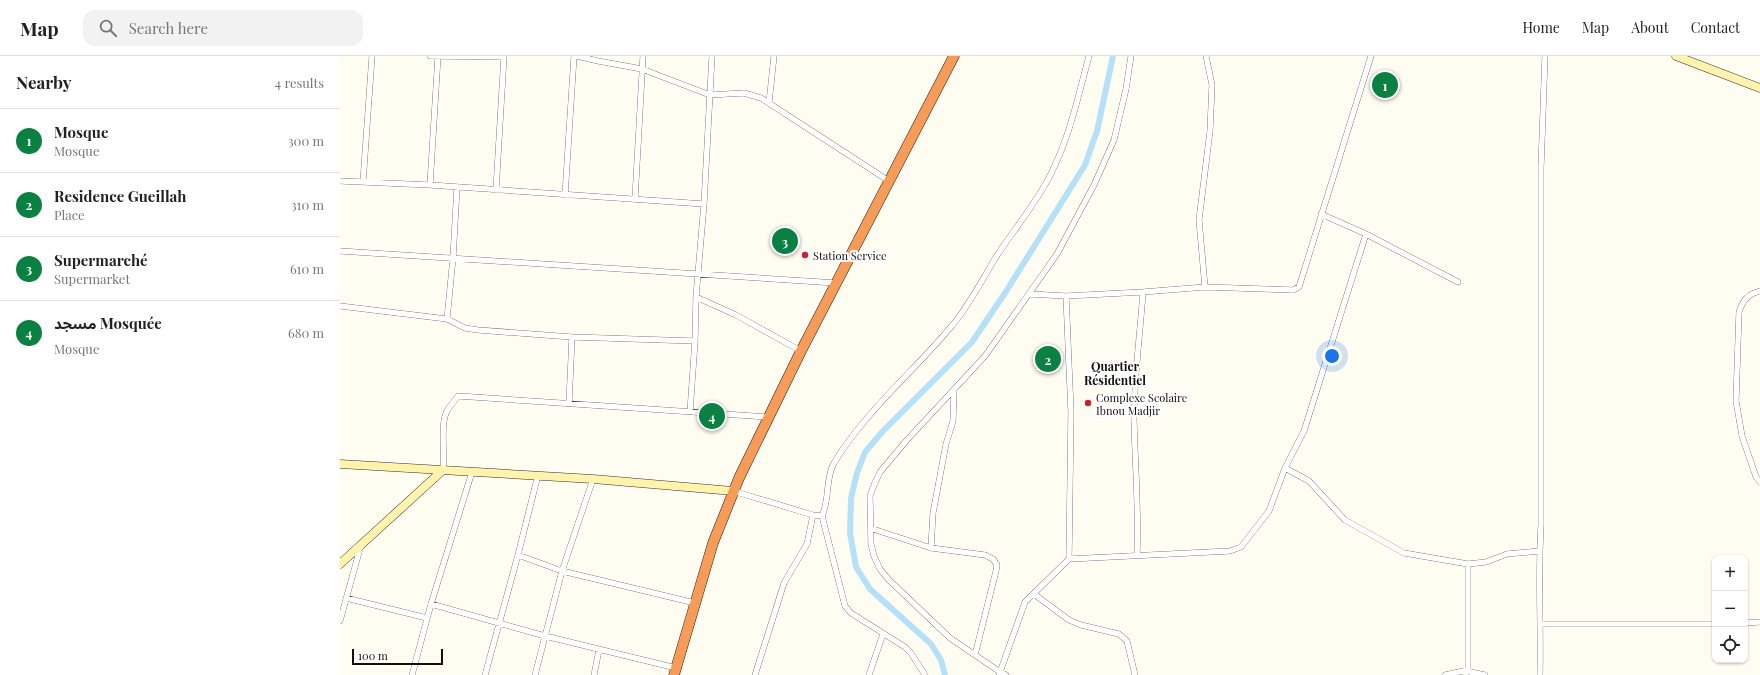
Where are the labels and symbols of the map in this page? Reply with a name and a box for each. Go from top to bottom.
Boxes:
pin: 1 [1372,70,1398,100]
pin: 3 [772,226,798,256]
place label: Station Service [813,248,887,263]
marker: Station Service [800,250,810,260]
pin: 2 [1035,344,1061,374]
your location [1322,346,1342,366]
district label: Quartier Résidentiel [1084,358,1146,388]
place label: Complexe Scolaire Ibnou Madjir [1096,390,1188,418]
marker: Complexe Scolaire Ibnou Madjir [1083,398,1093,408]
pin: 4 [699,401,725,431]
scale bar [352,647,443,666]

